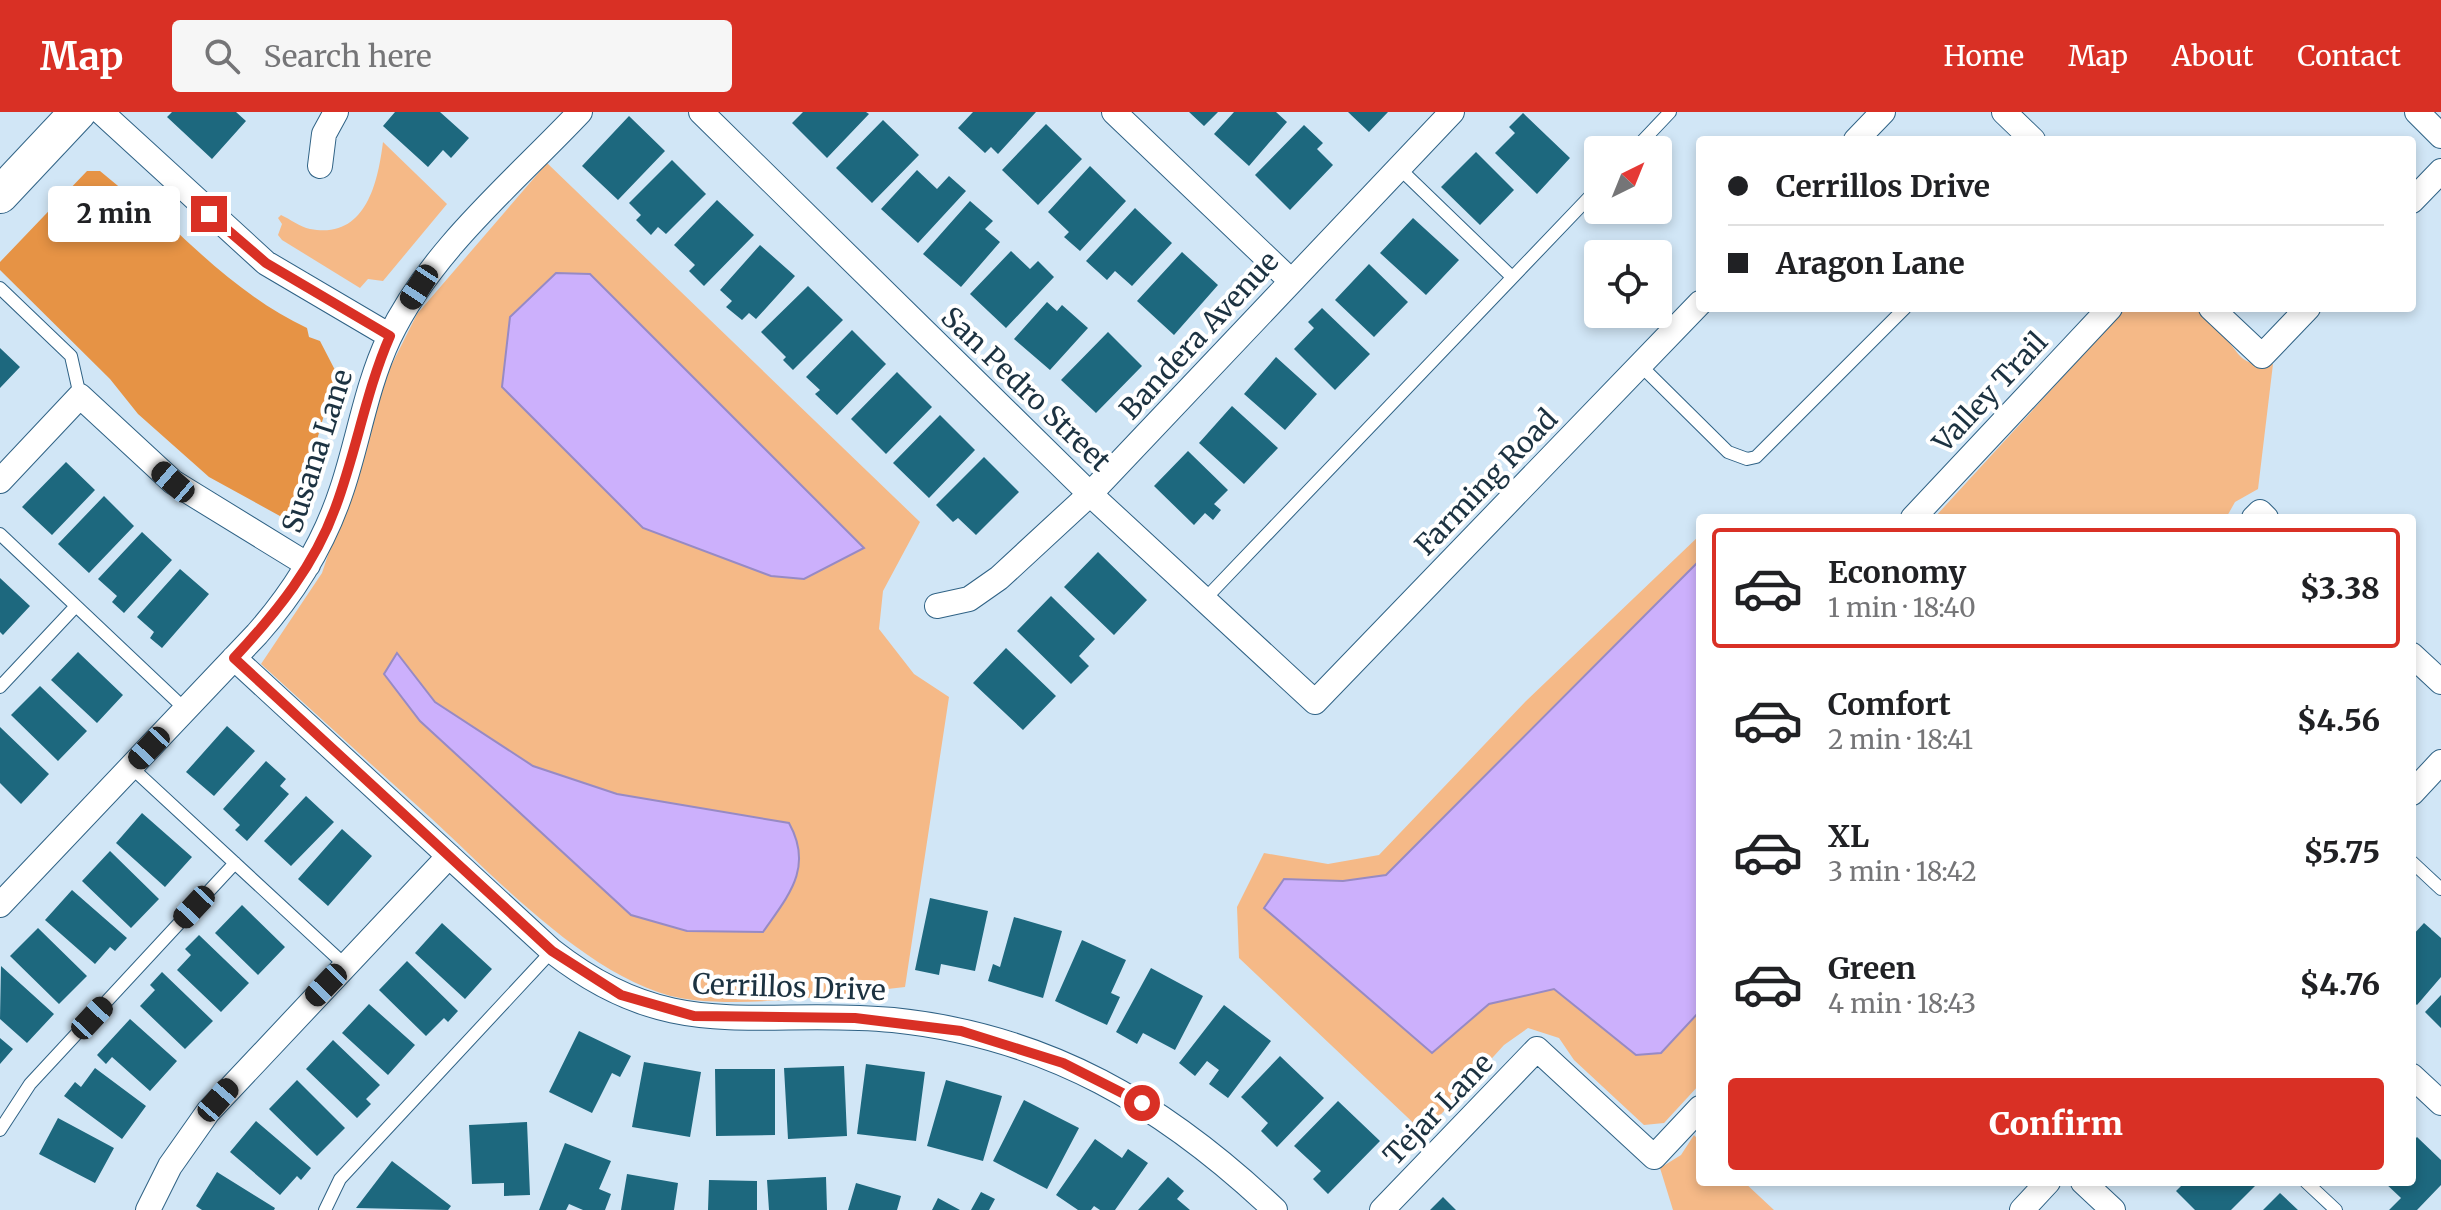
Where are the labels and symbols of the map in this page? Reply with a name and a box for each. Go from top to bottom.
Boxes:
north arrow [1584,136,1672,224]
callout: 2 min [49,186,181,242]
route end [191,196,227,232]
street label: Bandera Avenue [1112,243,1286,427]
car [396,260,442,314]
street label: San Pedro Street [934,299,1118,479]
street label: Valley Trail [1924,324,2055,461]
street label: Susana Lane [274,365,360,537]
street label: Farming Road [1407,401,1565,563]
car [147,457,199,507]
car [124,722,174,774]
car [169,881,219,933]
car [301,959,351,1011]
street label: Cerrillos Drive [692,966,886,1008]
car [67,992,117,1044]
street label: Tejar Lane [1376,1045,1500,1173]
car [193,1074,243,1126]
route start [1124,1085,1160,1121]

